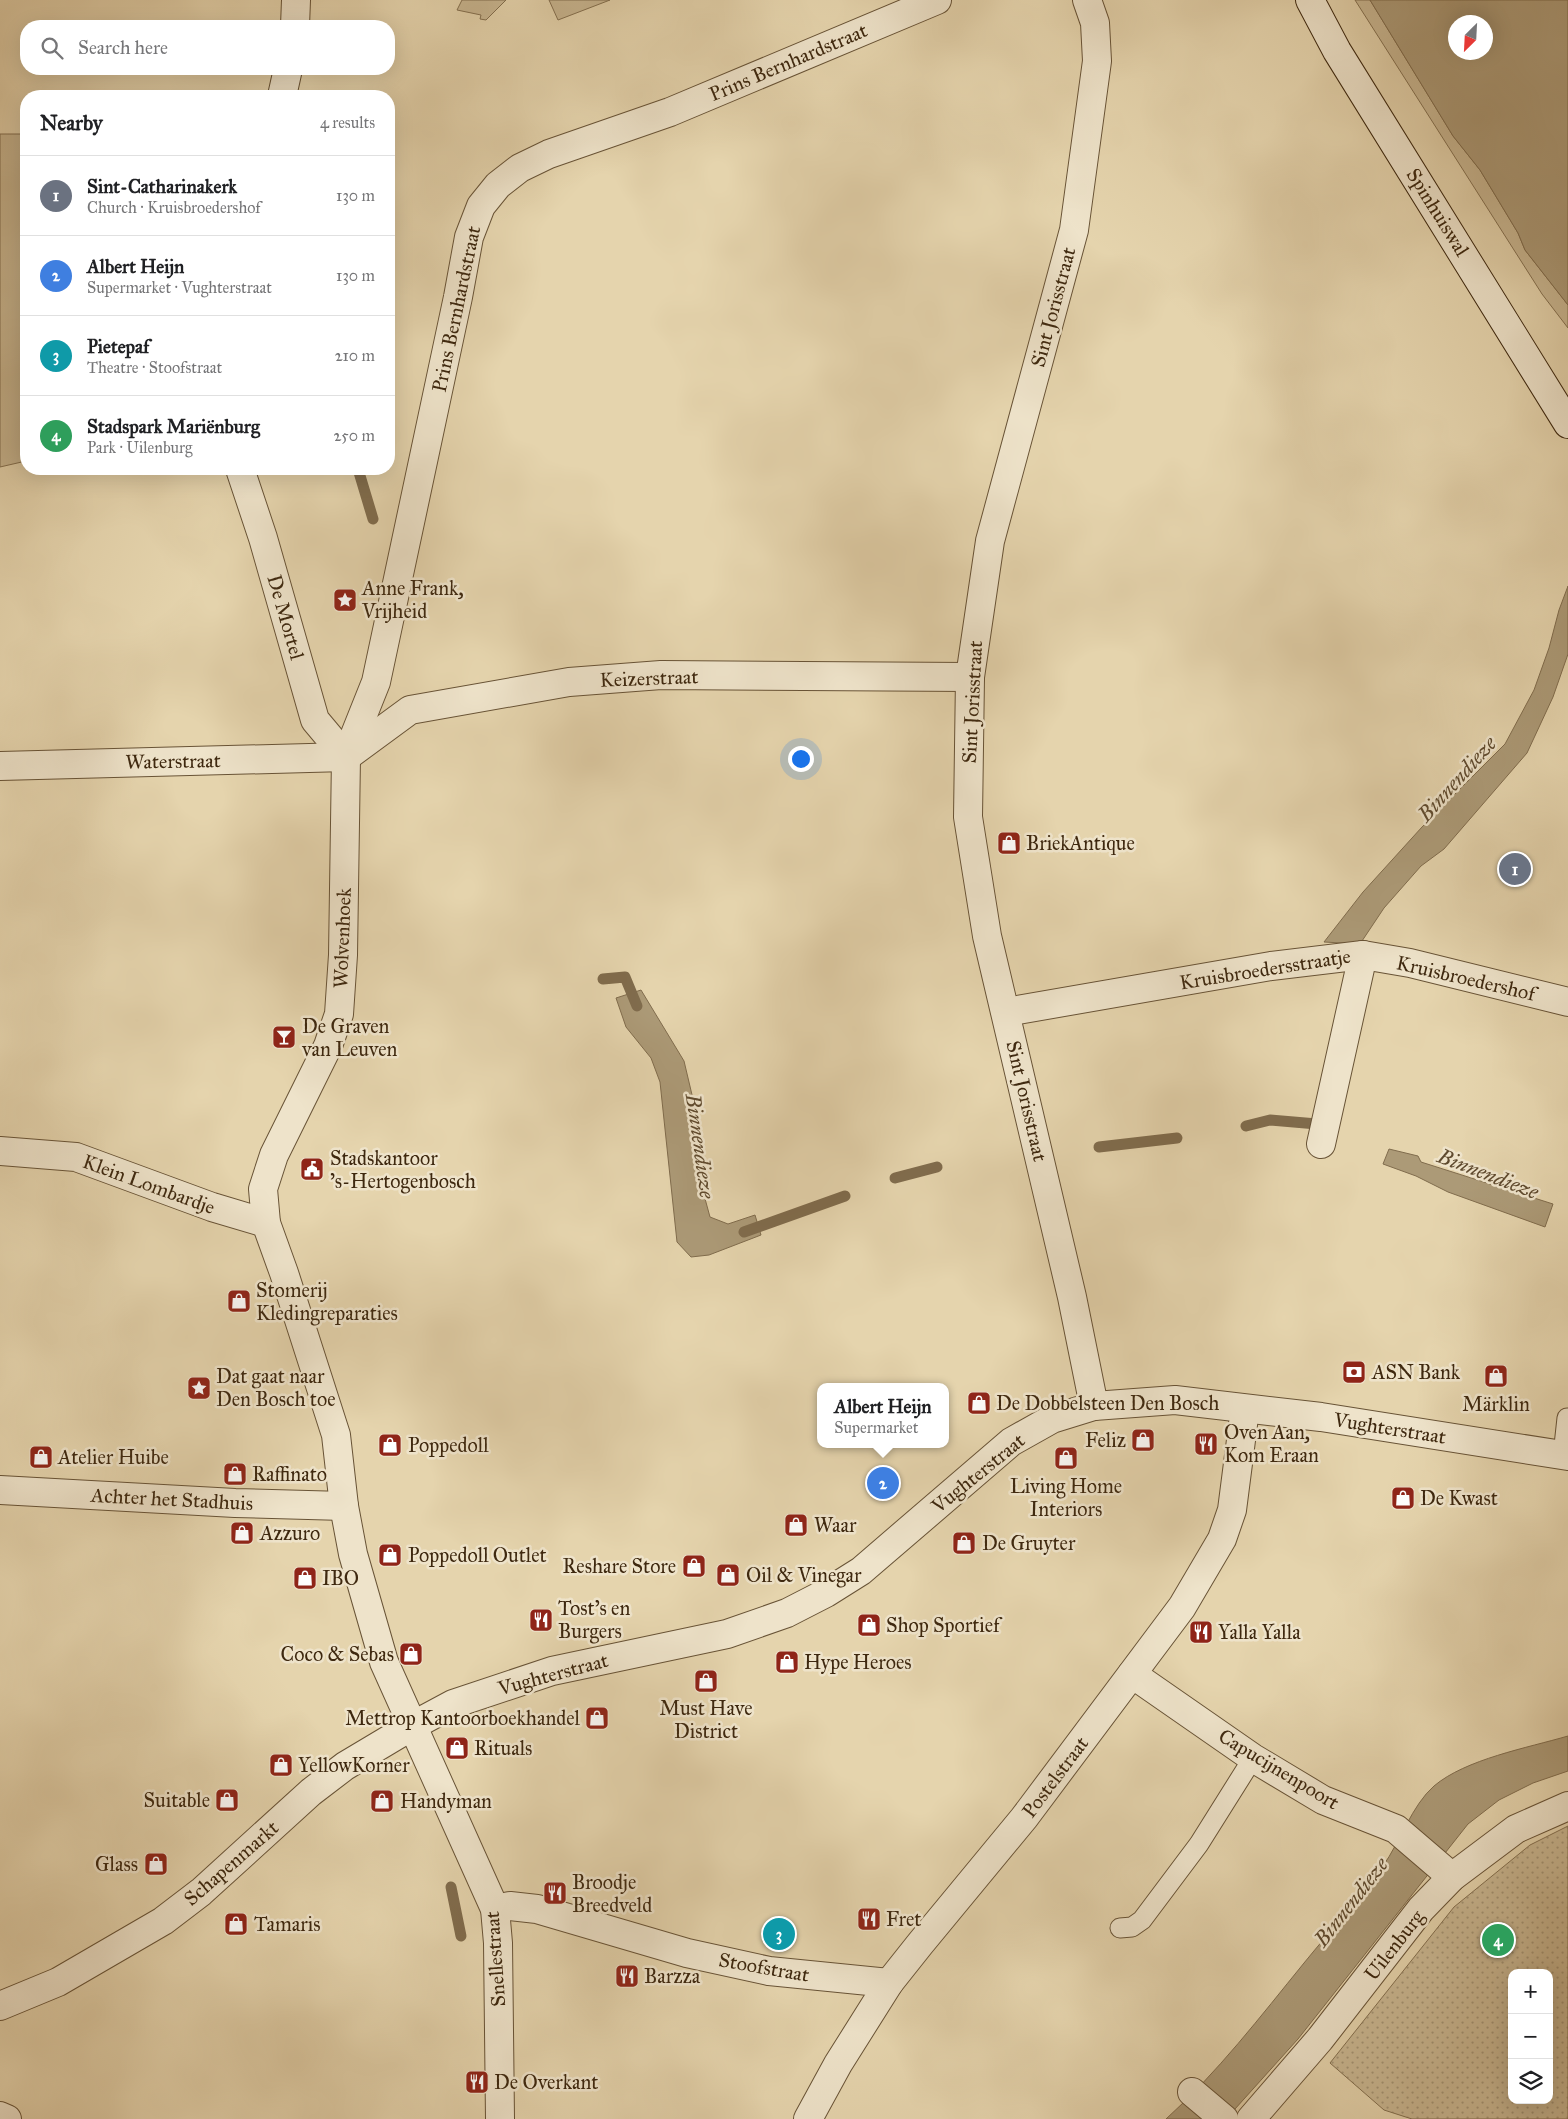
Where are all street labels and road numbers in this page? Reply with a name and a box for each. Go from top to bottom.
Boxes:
street label: Prins Bernhardstraat [705,18,871,106]
street label: Spinhuiswal [1402,164,1475,261]
street label: Prins Bernhardstraat [427,224,485,394]
street label: Sint Jorisstraat [1025,244,1081,370]
street label: De Mortel [262,572,310,663]
street label: Sint Jorisstraat [957,640,988,764]
street label: Keizerstraat [599,664,699,692]
street label: Waterstraat [125,748,221,774]
street label: Wolvenhoek [328,887,356,989]
street label: Kruisbroedersstraatje [1178,944,1352,994]
street label: Kruisbroedershof [1394,950,1541,1006]
street label: Sint Jorisstraat [1000,1038,1053,1164]
street label: Klein Lombardje [80,1149,218,1219]
street label: Vughterstraat [1331,1407,1448,1450]
street label: Vughterstraat [926,1428,1030,1519]
street label: Achter het Stadhuis [89,1483,254,1515]
street label: Vughterstraat [494,1648,611,1701]
street label: Capucijnenpoort [1214,1724,1344,1814]
street label: Postelstraat [1017,1732,1093,1822]
street label: Schapenmarkt [179,1815,283,1911]
street label: Uilenburg [1359,1904,1430,1986]
street label: Snellestraat [480,1910,510,2008]
street label: Stoofstraat [717,1947,811,1987]

